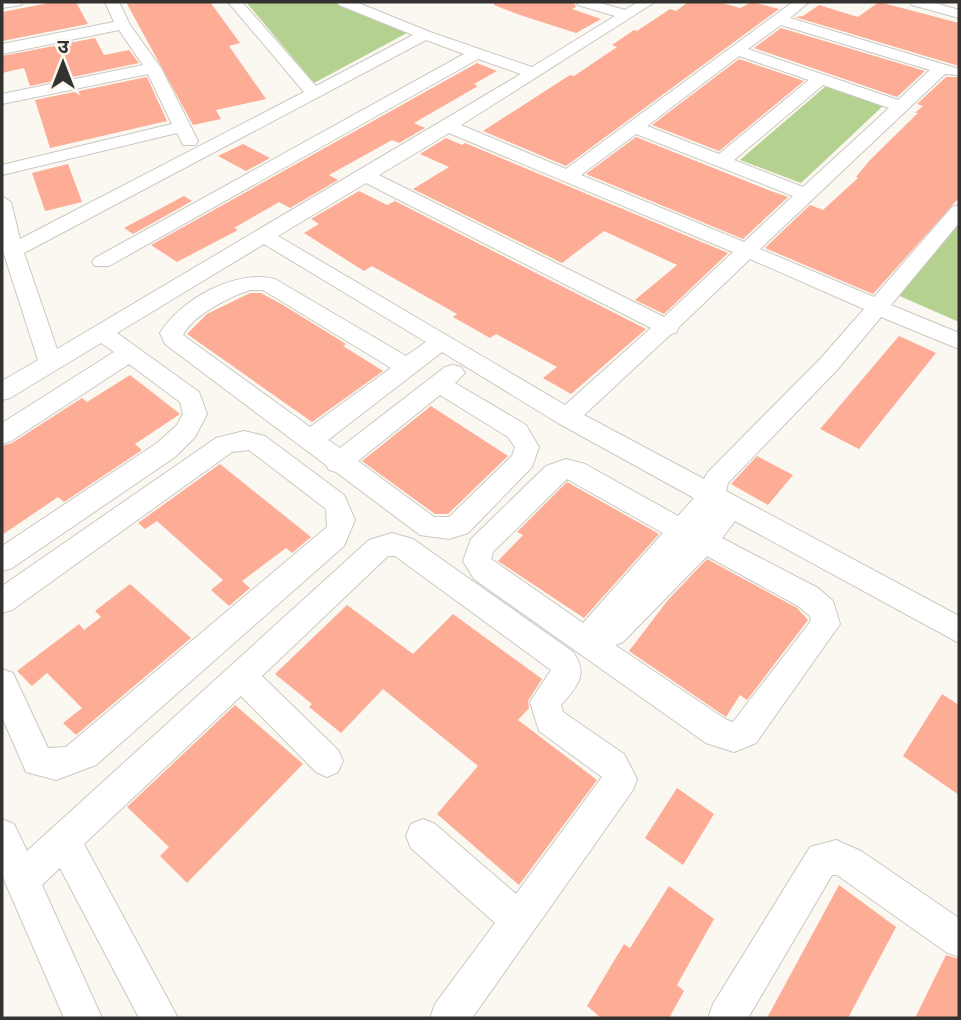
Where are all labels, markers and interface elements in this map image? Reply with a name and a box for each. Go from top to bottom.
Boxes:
north arrow [28,28,98,98]
text: उ [57,34,69,59]

